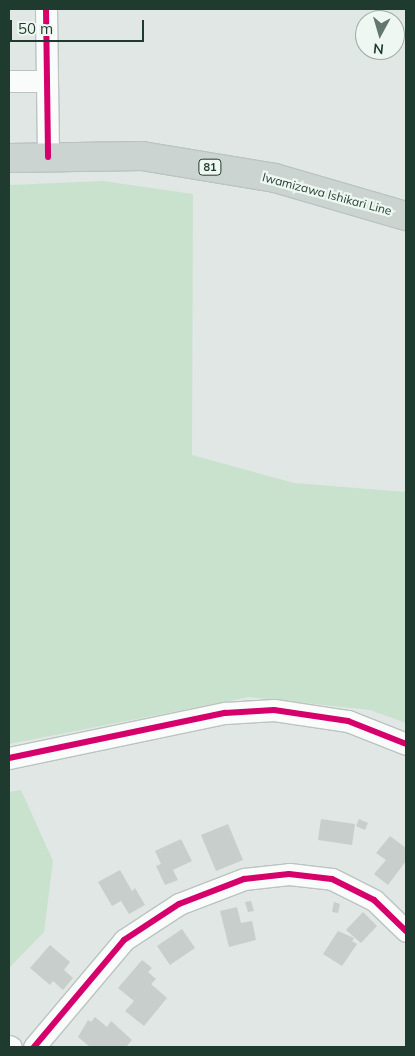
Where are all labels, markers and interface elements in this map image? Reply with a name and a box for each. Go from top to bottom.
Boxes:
scale bar [12,10,146,42]
north arrow [355,10,405,60]
text: 50 m [18,19,53,38]
text: N [372,39,385,58]
road number: 81 [198,158,222,176]
street label: Iwamizawa Ishikari Line [261,170,393,218]

